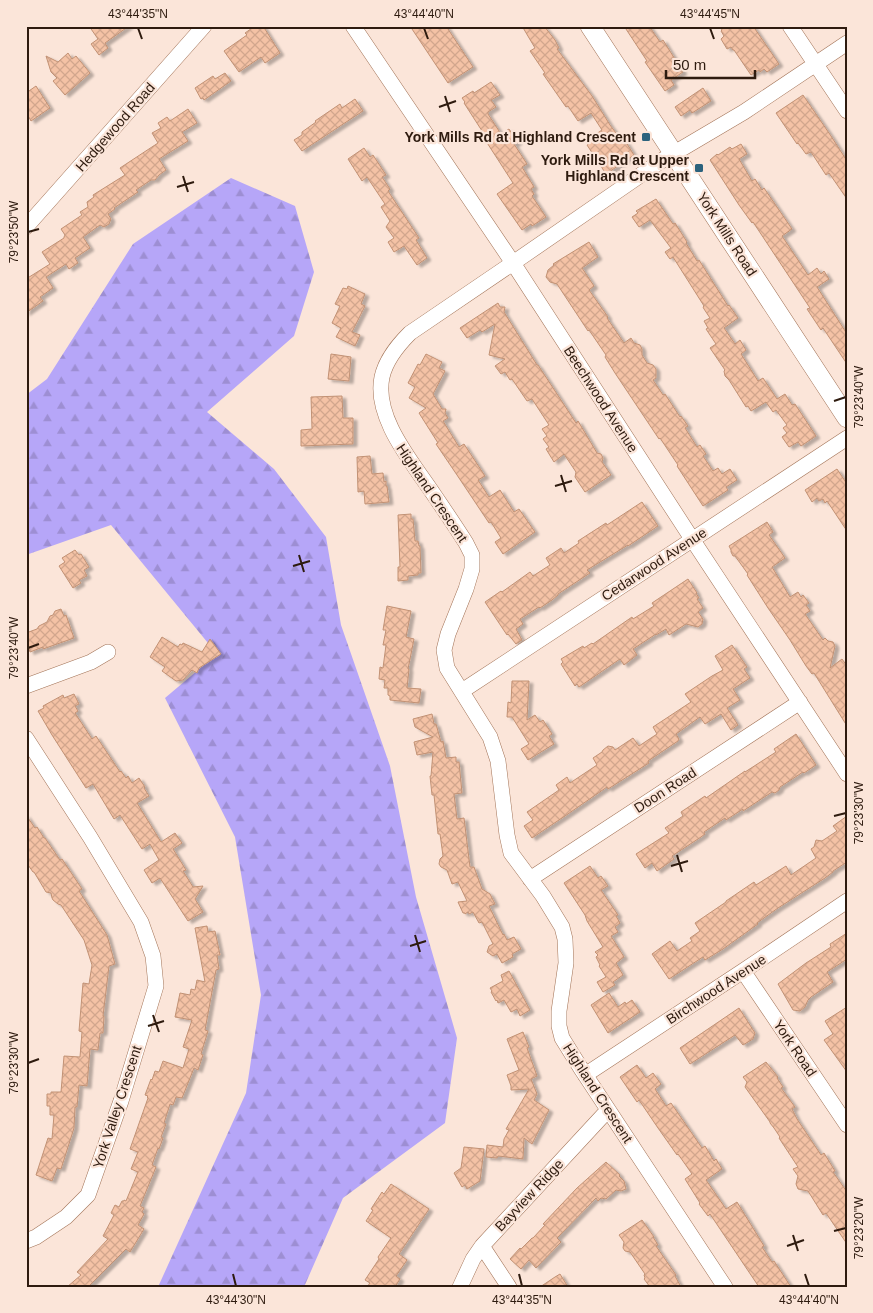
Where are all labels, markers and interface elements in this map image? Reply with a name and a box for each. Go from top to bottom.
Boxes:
text: 43°44'35"N [108,7,168,21]
text: 43°44'40"N [394,7,454,21]
text: 43°44'45"N [680,7,740,21]
scale bar [666,48,754,80]
text: 50 m [673,56,706,73]
street label: Hedgewood Road [72,79,158,175]
place label: York Mills Rd at Highland Crescent [404,129,636,145]
marker: York Mills Rd at Highland Crescent [640,131,652,143]
place label: York Mills Rd at Upper Highland Crescent [541,152,690,184]
marker: York Mills Rd at Upper Highland Crescent [693,162,705,174]
street label: York Mills Road [694,189,760,279]
text: 79°23'50"W [7,200,21,263]
street label: Beechwood Avenue [561,343,641,455]
text: 79°23'40"W [852,365,866,428]
street label: Highland Crescent [393,441,471,545]
street label: Cedarwood Avenue [599,524,710,604]
text: 79°23'40"W [7,616,21,679]
street label: Doon Road [631,764,699,816]
text: 79°23'30"W [852,781,866,844]
street label: Birchwood Avenue [663,951,769,1027]
street label: York Road [770,1017,820,1079]
text: 79°23'30"W [7,1031,21,1094]
street label: Highland Crescent [560,1040,636,1146]
street label: York Valley Crescent [90,1043,144,1171]
street label: Bayview Ridge [492,1156,567,1234]
text: 79°23'20"W [852,1196,866,1259]
text: 43°44'30"N [206,1293,266,1307]
text: 43°44'35"N [492,1293,552,1307]
text: 43°44'40"N [779,1293,839,1307]

